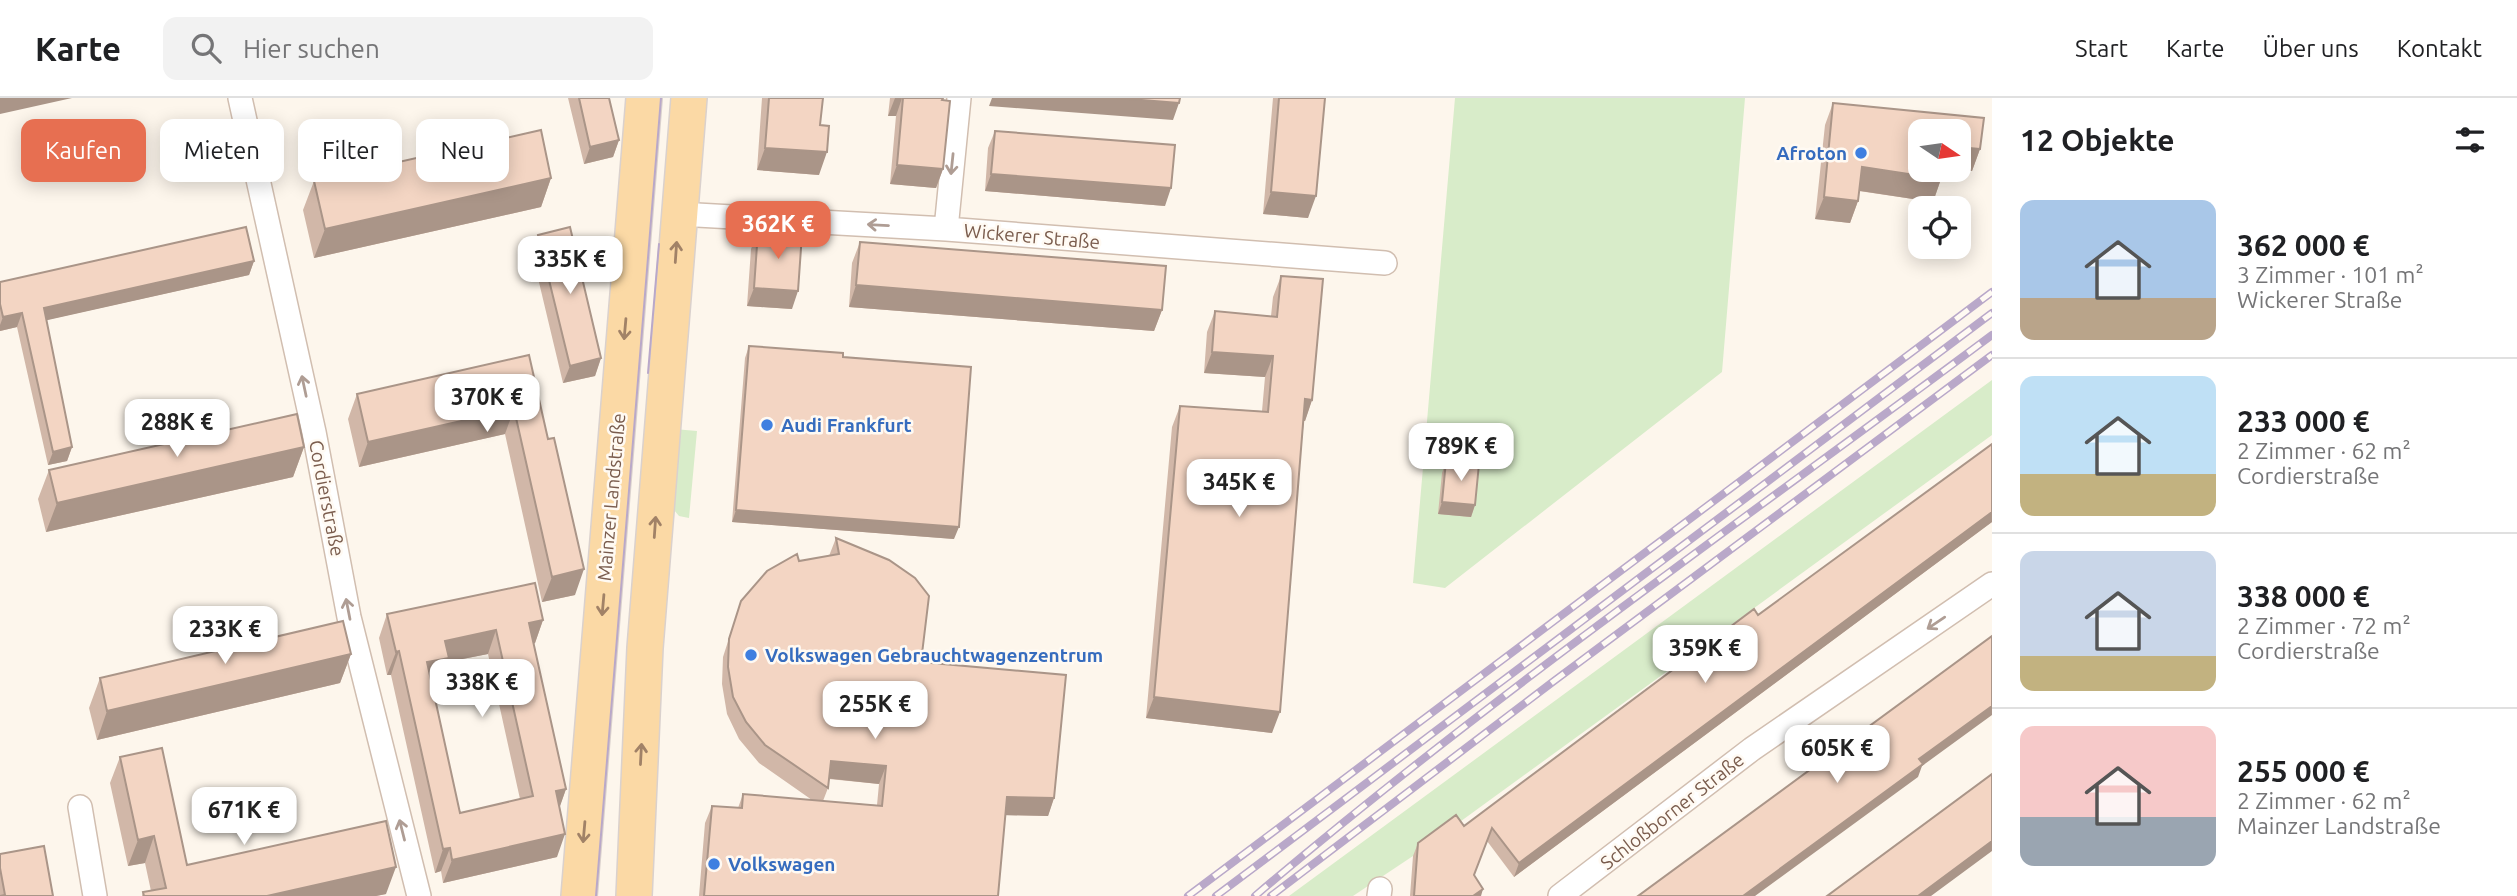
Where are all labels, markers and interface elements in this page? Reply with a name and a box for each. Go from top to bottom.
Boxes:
search box [163,17,653,80]
icon: search [187,29,225,67]
text: Karte [35,30,121,67]
text: Hier suchen [243,34,380,63]
text: Start [2075,35,2128,62]
text: Karte [2166,35,2225,62]
text: Über uns [2263,35,2359,62]
text: Kontakt [2397,35,2482,62]
chip: Kaufen [21,119,146,182]
chip: Mieten [160,119,284,182]
chip: Filter [298,119,402,182]
chip: Neu [416,119,509,182]
north arrow [1908,119,1970,182]
map controls [1908,119,1971,259]
icon: filters [2451,121,2489,159]
text: 12 Objekte [2020,123,2175,157]
place label: Afroton [1776,142,1847,164]
marker: Afroton [1853,145,1869,161]
one-way arrow [946,152,959,175]
button: locate [1908,196,1971,259]
pin: 362K € [721,202,835,261]
text: 362K € [742,211,814,236]
one-way arrow [866,219,889,232]
street label: Wickerer Straße [963,219,1101,253]
icon: home [2076,228,2160,312]
text: 362 000 € [2237,228,2370,262]
pin: 335K € [513,236,627,296]
one-way arrow [670,241,683,264]
text: 335K € [534,246,606,271]
text: 3 Zimmer · 101 m² [2237,262,2424,287]
text: Wickerer Straße [2237,287,2403,312]
one-way arrow [618,318,631,340]
pin: 370K € [430,374,544,434]
one-way arrow [297,375,311,398]
text: 370K € [451,384,523,409]
pin: 288K € [120,400,234,459]
icon: home [2076,404,2160,488]
text: 233 000 € [2237,404,2370,438]
text: 288K € [141,409,213,434]
street label: Mainzer Landstraße [593,412,629,582]
place label: Audi Frankfurt [781,414,912,436]
marker: Audi Frankfurt [759,417,775,433]
pin: 789K € [1404,424,1518,483]
text: 789K € [1425,433,1497,458]
street label: Cordierstraße [305,438,349,558]
text: 2 Zimmer · 62 m² [2237,438,2411,463]
pin: 345K € [1182,460,1296,519]
text: Cordierstraße [2237,463,2380,488]
text: 345K € [1203,469,1275,494]
one-way arrow [649,517,662,539]
icon: home [2076,579,2160,663]
text: 338 000 € [2237,579,2370,613]
one-way arrow [596,593,609,616]
one-way arrow [340,598,354,621]
pin: 233K € [168,606,282,666]
text: 2 Zimmer · 72 m² [2237,613,2411,638]
text: 233K € [189,616,261,641]
one-way arrow [1927,616,1946,630]
pin: 359K € [1648,626,1762,685]
text: 359K € [1669,635,1741,660]
text: Cordierstraße [2237,638,2380,663]
place label: Volkswagen Gebrauchtwagenzentrum [765,644,1103,666]
marker: Volkswagen Gebrauchtwagenzentrum [743,647,759,663]
pin: 338K € [425,660,539,719]
text: 338K € [446,669,518,694]
pin: 255K € [818,682,932,741]
text: 255K € [839,691,911,716]
pin: 605K € [1780,726,1894,785]
text: 605K € [1801,735,1873,760]
one-way arrow [634,743,647,766]
street label: Schloßborner Straße [1596,748,1748,874]
icon: home [2076,754,2160,838]
text: 255 000 € [2237,754,2370,788]
pin: 671K € [187,788,301,847]
text: 2 Zimmer · 62 m² [2237,788,2411,813]
text: 671K € [208,797,280,822]
text: Mainzer Landstraße [2237,813,2441,838]
one-way arrow [395,819,408,842]
one-way arrow [578,820,591,843]
place label: Volkswagen [728,853,835,875]
marker: Volkswagen [706,856,722,872]

